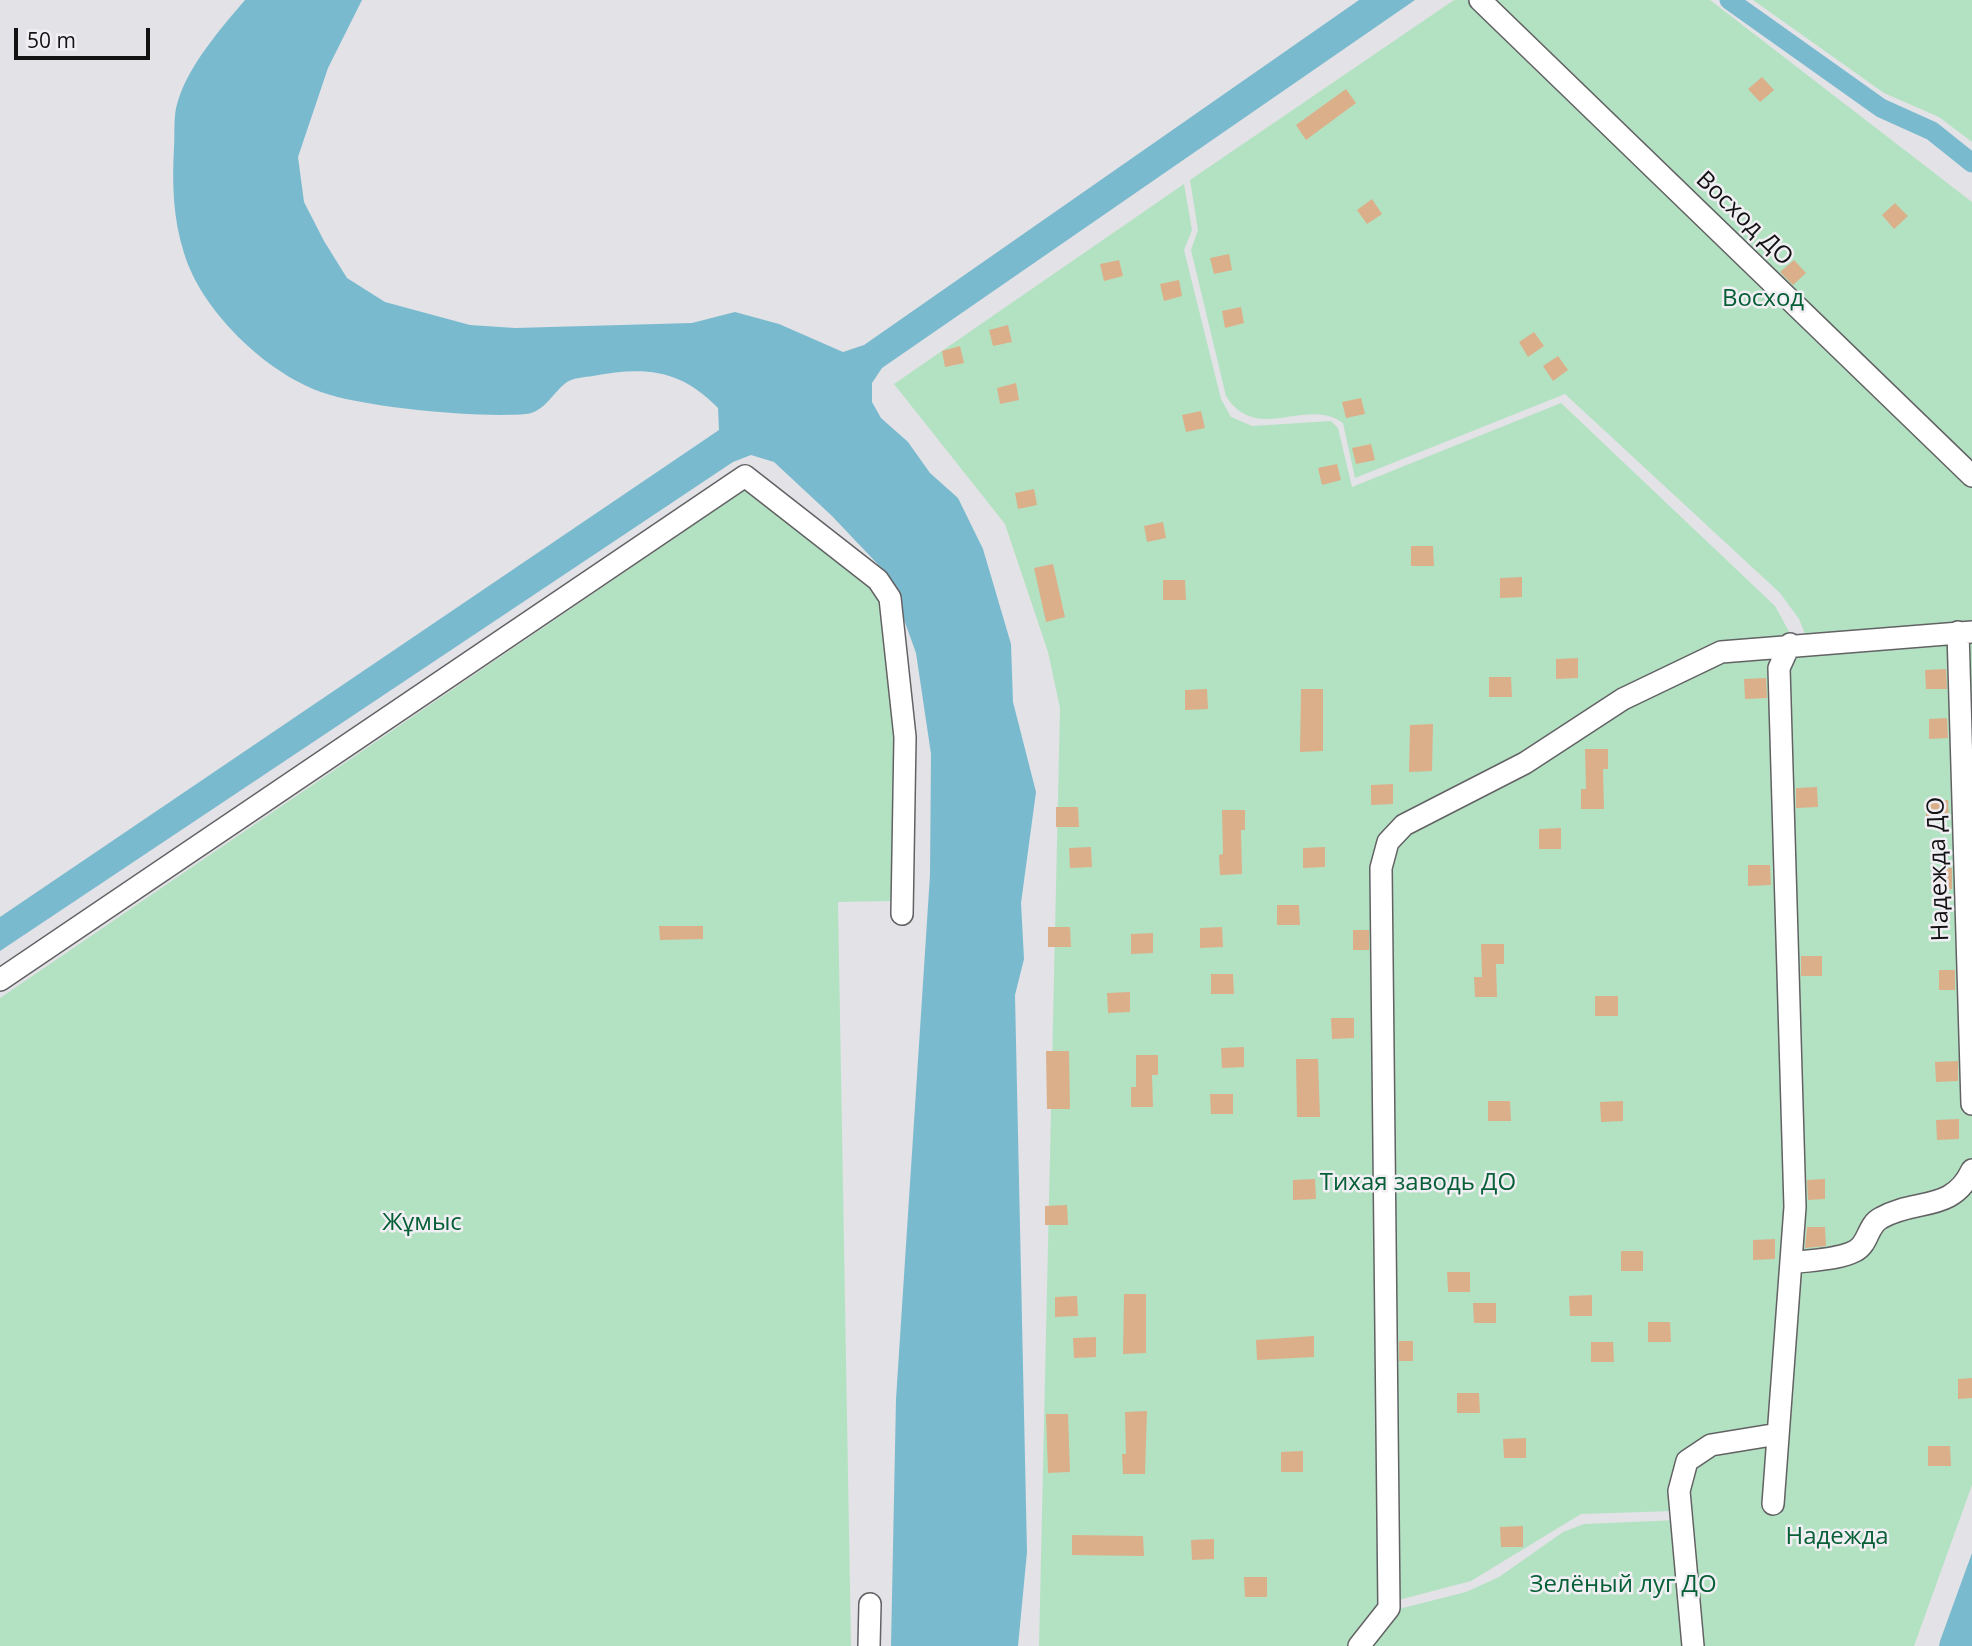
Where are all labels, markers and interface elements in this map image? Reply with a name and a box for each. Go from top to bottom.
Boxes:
scale bar [18,14,154,58]
text: 50 m [27,26,76,54]
street label: Восход ДО [1690,166,1798,272]
park label: Восход [1722,285,1804,313]
street label: Надежда ДО [1922,796,1956,942]
park label: Тихая заводь ДО [1320,1169,1516,1197]
park label: Жұмыс [382,1209,462,1237]
park label: Надежда [1785,1523,1889,1551]
park label: Зелёный луг ДО [1529,1571,1717,1599]

